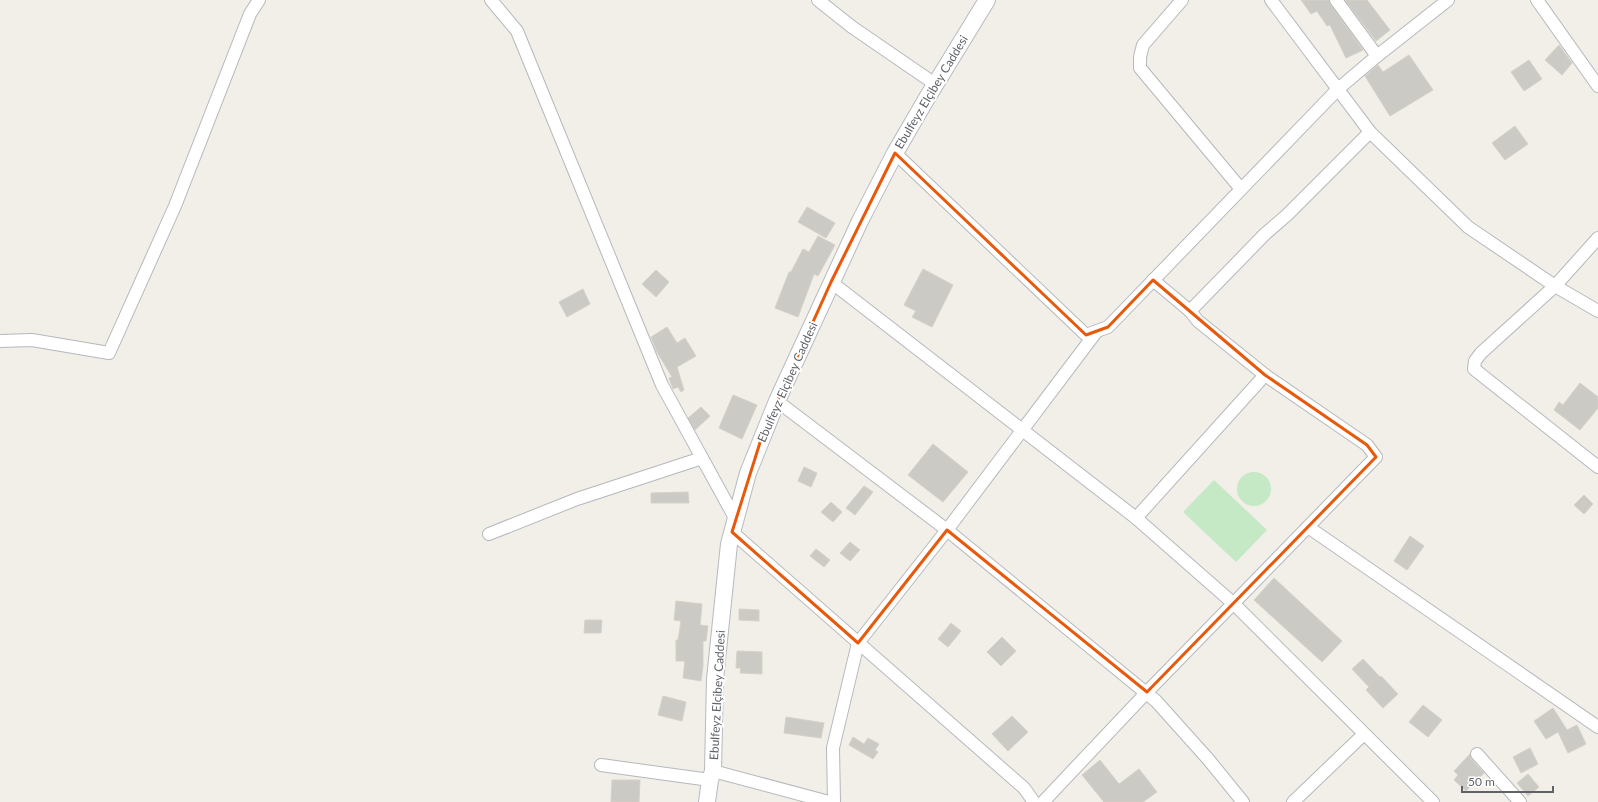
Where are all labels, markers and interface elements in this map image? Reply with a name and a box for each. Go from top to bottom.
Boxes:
street label: Ebulfeyz Elçibey Caddesi [891,32,971,152]
street label: Ebulfeyz Elçibey Caddesi [754,319,820,444]
street label: Ebulfeyz Elçibey Caddesi [706,630,728,760]
scale bar [1462,768,1553,794]
text: 50 m [1468,774,1495,789]

